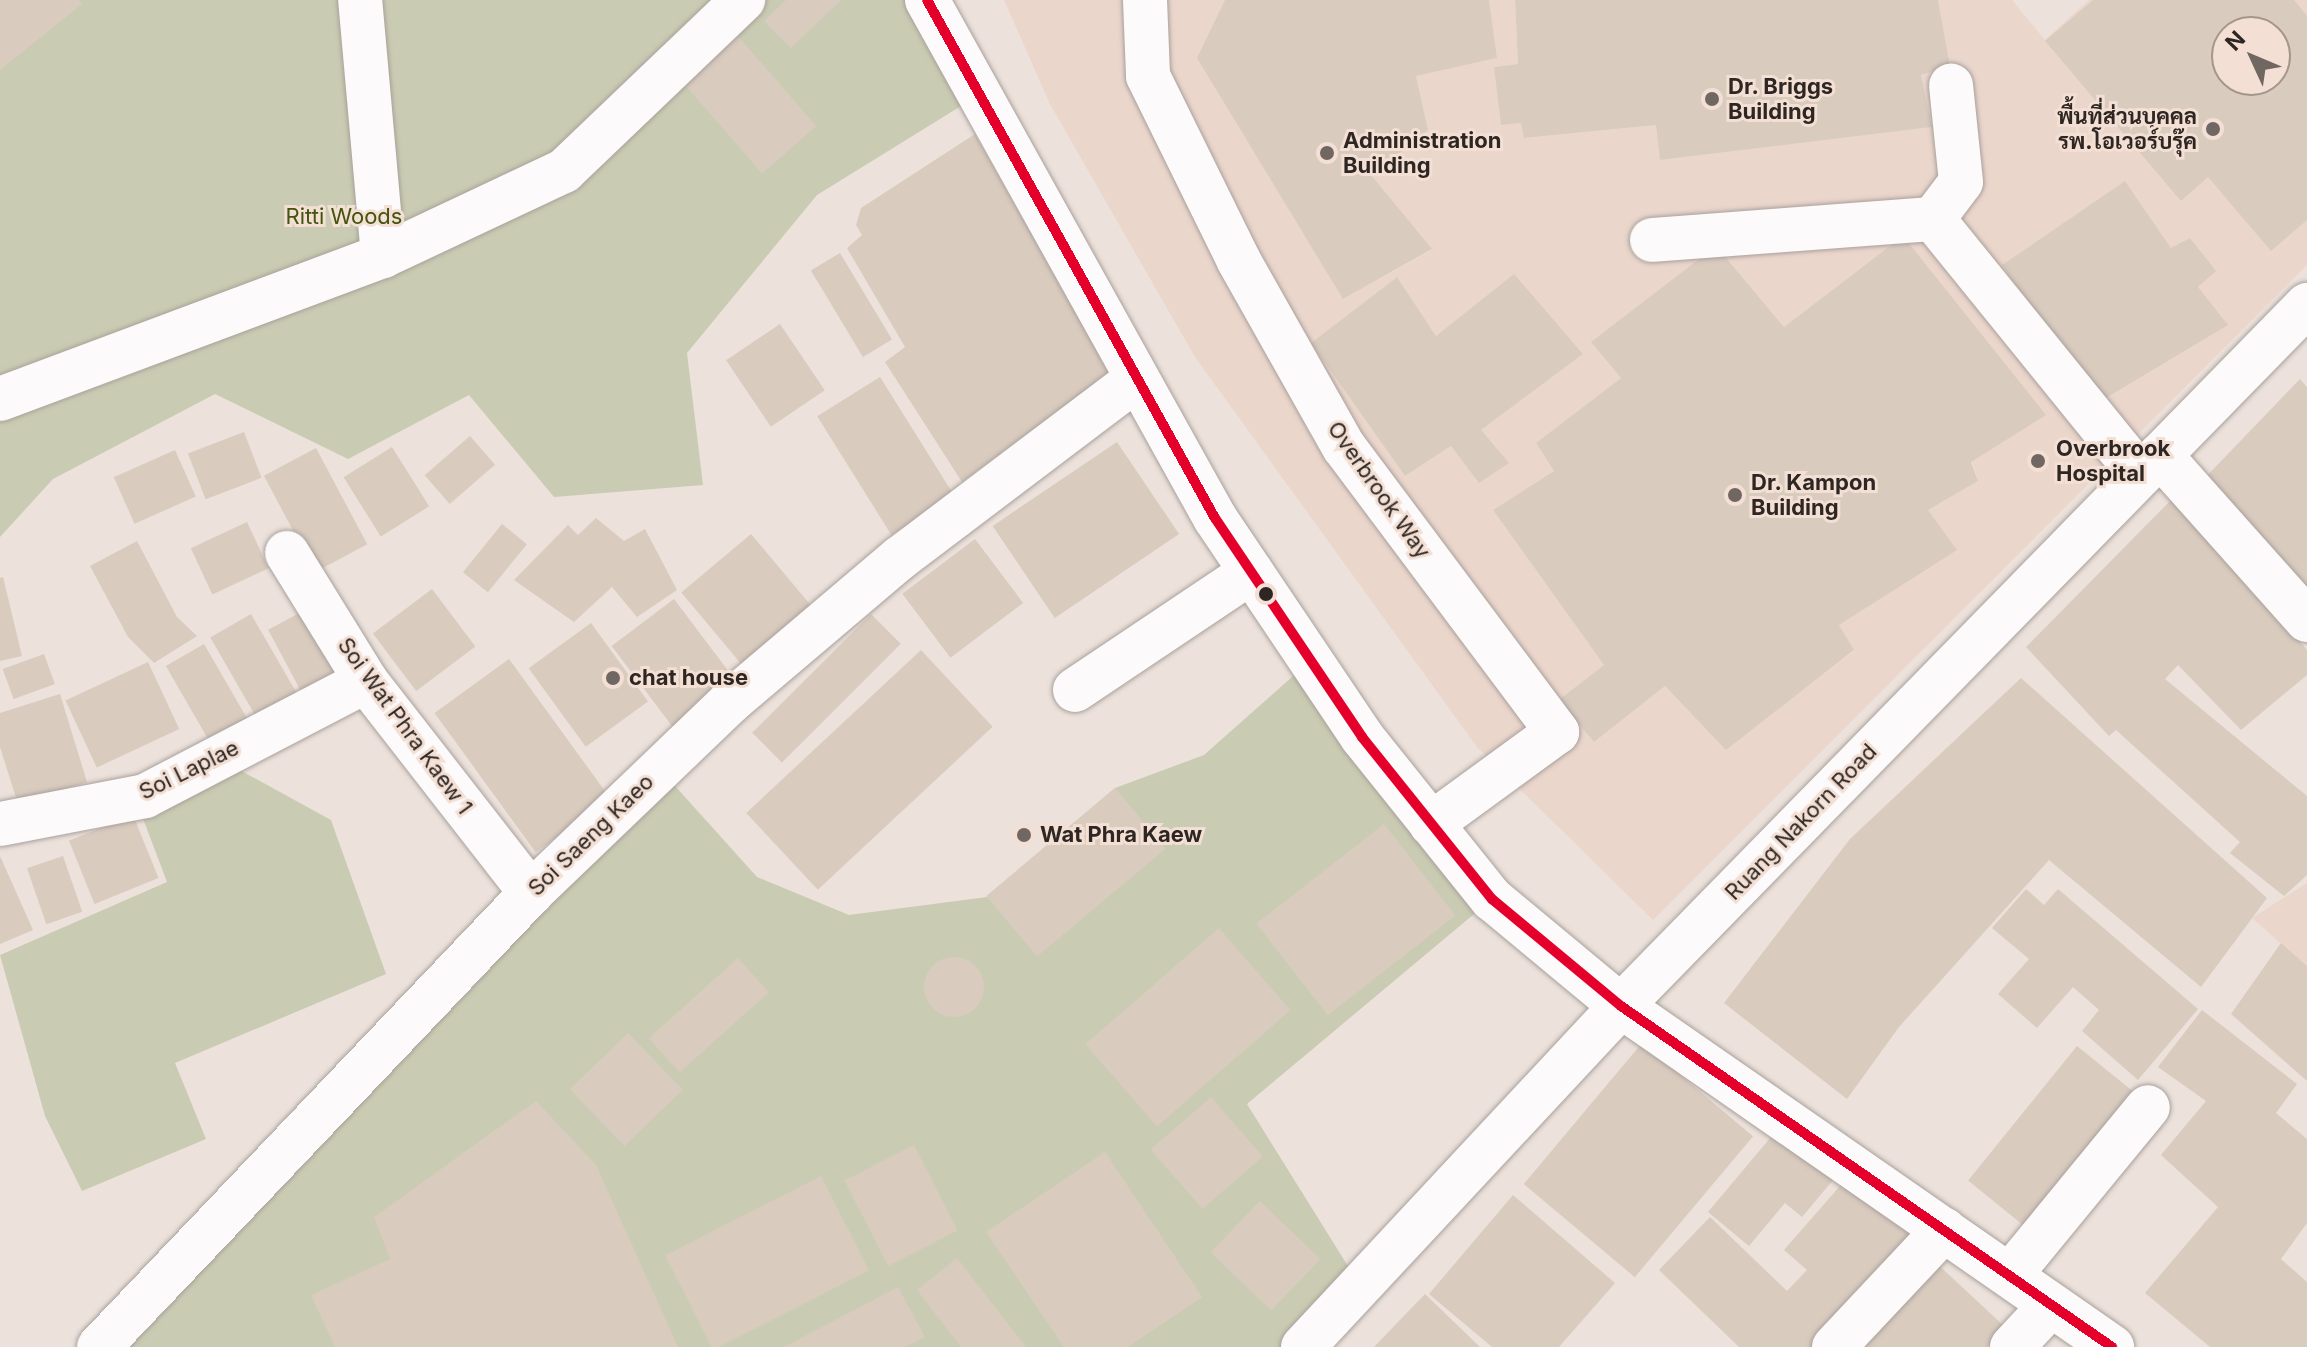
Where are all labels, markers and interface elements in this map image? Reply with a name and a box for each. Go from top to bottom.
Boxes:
north arrow [2211,16,2291,96]
text: N [2220,26,2250,56]
place label: Dr. Briggs Building [1728,73,1834,124]
marker: Dr. Briggs Building [1703,90,1721,108]
place label: พื้นที่ส่วนบุคคล รพ.โอเวอร์บรุ๊ค [2057,103,2197,154]
marker: พื้นที่ส่วนบุคคล รพ.โอเวอร์บรุ๊ค [2204,120,2222,138]
place label: Administration Building [1343,127,1502,178]
marker: Administration Building [1318,144,1336,162]
park label: Ritti Woods [286,204,402,230]
street label: Overbrook Way [1322,416,1436,564]
place label: Overbrook Hospital [2056,435,2170,486]
marker: Overbrook Hospital [2027,450,2049,472]
place label: Dr. Kampon Building [1751,469,1877,520]
marker: Dr. Kampon Building [1726,486,1744,504]
unlabelled marker [1258,586,1274,602]
street label: Soi Wat Phra Kaew 1 [332,633,478,819]
place label: chat house [629,665,748,691]
marker: chat house [604,669,622,687]
street label: Soi Laplae [135,735,243,805]
street label: Ruang Nakorn Road [1720,738,1882,906]
street label: Soi Saeng Kaeo [523,769,659,901]
place label: Wat Phra Kaew [1040,822,1202,848]
marker: Wat Phra Kaew [1015,826,1033,844]

